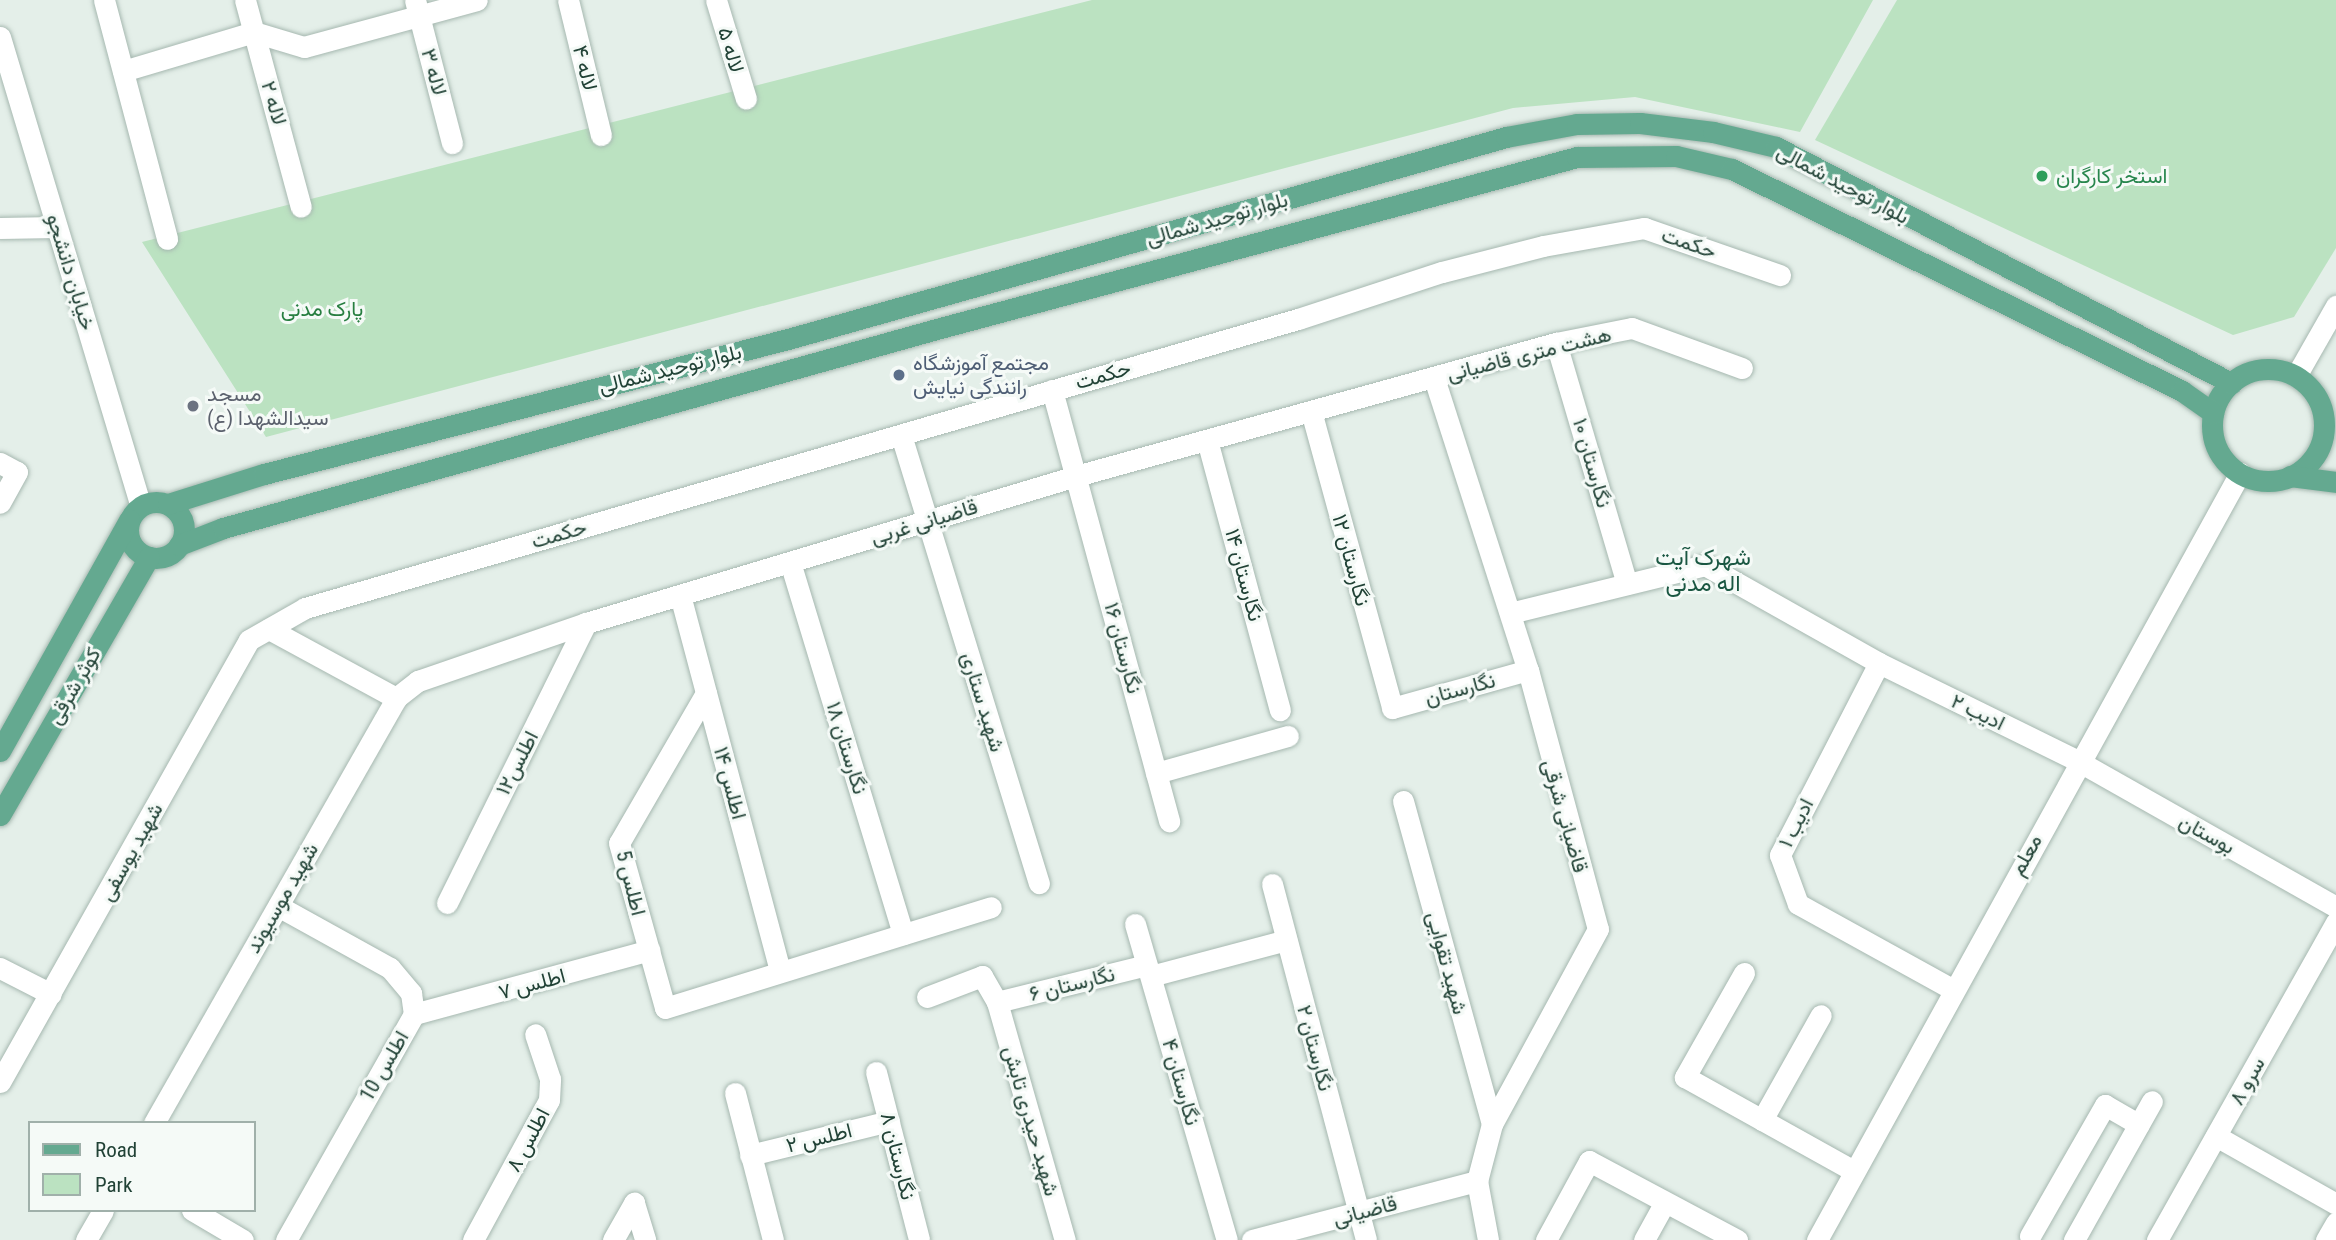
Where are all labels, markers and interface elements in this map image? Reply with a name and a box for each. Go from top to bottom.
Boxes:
street label: لاله ۵ [713,24,749,76]
street label: لاله ۴ [567,43,603,93]
street label: لاله ۳ [416,46,452,98]
street label: لاله ۲ [256,78,292,128]
street label: بلوار توحید شمالی [1772,139,1914,229]
place label: استخر کارگران [2056,163,2167,189]
marker: استخر کارگران [2034,168,2050,184]
street label: بلوار توحید شمالی [1143,187,1291,251]
street label: خیابان دانشجو [41,211,101,333]
street label: حکمت [1658,222,1720,264]
park label: پارک مدنی [281,296,363,322]
street label: هشت متری قاضیانی [1444,321,1614,387]
street label: بلوار توحید شمالی [596,339,744,399]
place label: مجتمع آموزشگاه رانندگی نیایش [913,350,1049,400]
street label: حکمت [1072,355,1134,395]
marker: مجتمع آموزشگاه رانندگی نیایش [891,367,907,383]
place label: مسجد سیدالشهدا (ع) [207,381,329,431]
marker: مسجد سیدالشهدا (ع) [185,398,201,414]
street label: نگارستان ۱۰ [1567,415,1617,511]
street label: قاضیانی غربی [867,494,981,550]
street label: نگارستان ۱۲ [1327,511,1375,609]
street label: حکمت [528,514,590,554]
street label: نگارستان ۱۴ [1220,526,1268,624]
district label: شهرک آیت اله مدنی [1655,544,1751,598]
street label: نگارستان ۱۶ [1099,600,1147,696]
street label: کوثر شرقی [42,643,106,729]
street label: شهید ستاری [956,649,1010,755]
street label: نگارستان [1422,668,1498,710]
street label: ادیب ۲ [1947,688,2009,736]
street label: نگارستان ۱۸ [821,699,873,797]
street label: اطلس۱۲ [490,727,544,799]
street label: اطلس ۱۴ [708,744,752,822]
street label: قاضیانی شرقی [1537,756,1593,876]
street label: ادیب ۱ [1773,794,1819,852]
street label: شهید یوسفی [94,799,168,905]
street label: بوستان [2175,808,2239,860]
street label: معلم [2005,830,2047,880]
street label: شهید موسیوند [240,838,324,958]
street label: اطلس 5 [611,848,651,918]
street label: شهید تقوایی [1421,909,1473,1017]
street label: نگارستان ۶ [1027,961,1117,1007]
street label: اطلس ۷ [496,963,568,1005]
street label: نگارستان ۲ [1291,1002,1339,1094]
street label: اطلس 10 [354,1026,414,1106]
street label: نگارستان ۴ [1157,1036,1205,1128]
street label: شهید حیدری تابش [998,1043,1064,1199]
street label: سرو ۸ [2224,1053,2270,1109]
street label: اطلس ۸ [501,1104,555,1176]
street label: نگارستان ۸ [875,1110,921,1202]
street label: اطلس ۲ [783,1118,855,1158]
legend [28,1121,256,1212]
text: Road [95,1138,137,1162]
text: Park [95,1173,132,1197]
street label: قاضیانی [1330,1190,1400,1232]

